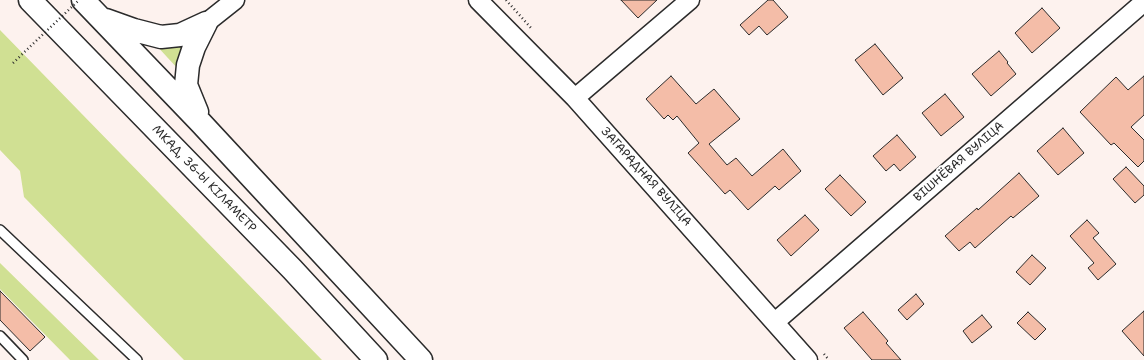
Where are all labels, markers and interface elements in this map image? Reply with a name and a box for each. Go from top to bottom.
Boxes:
street label: ВІШНЁВАЯ ВУЛІЦА [911,119,1007,205]
street label: МКАД, 36-Ы КІЛАМЕТР [149,122,259,236]
street label: ЗАГАРАДНАЯ ВУЛІЦА [598,125,694,229]

